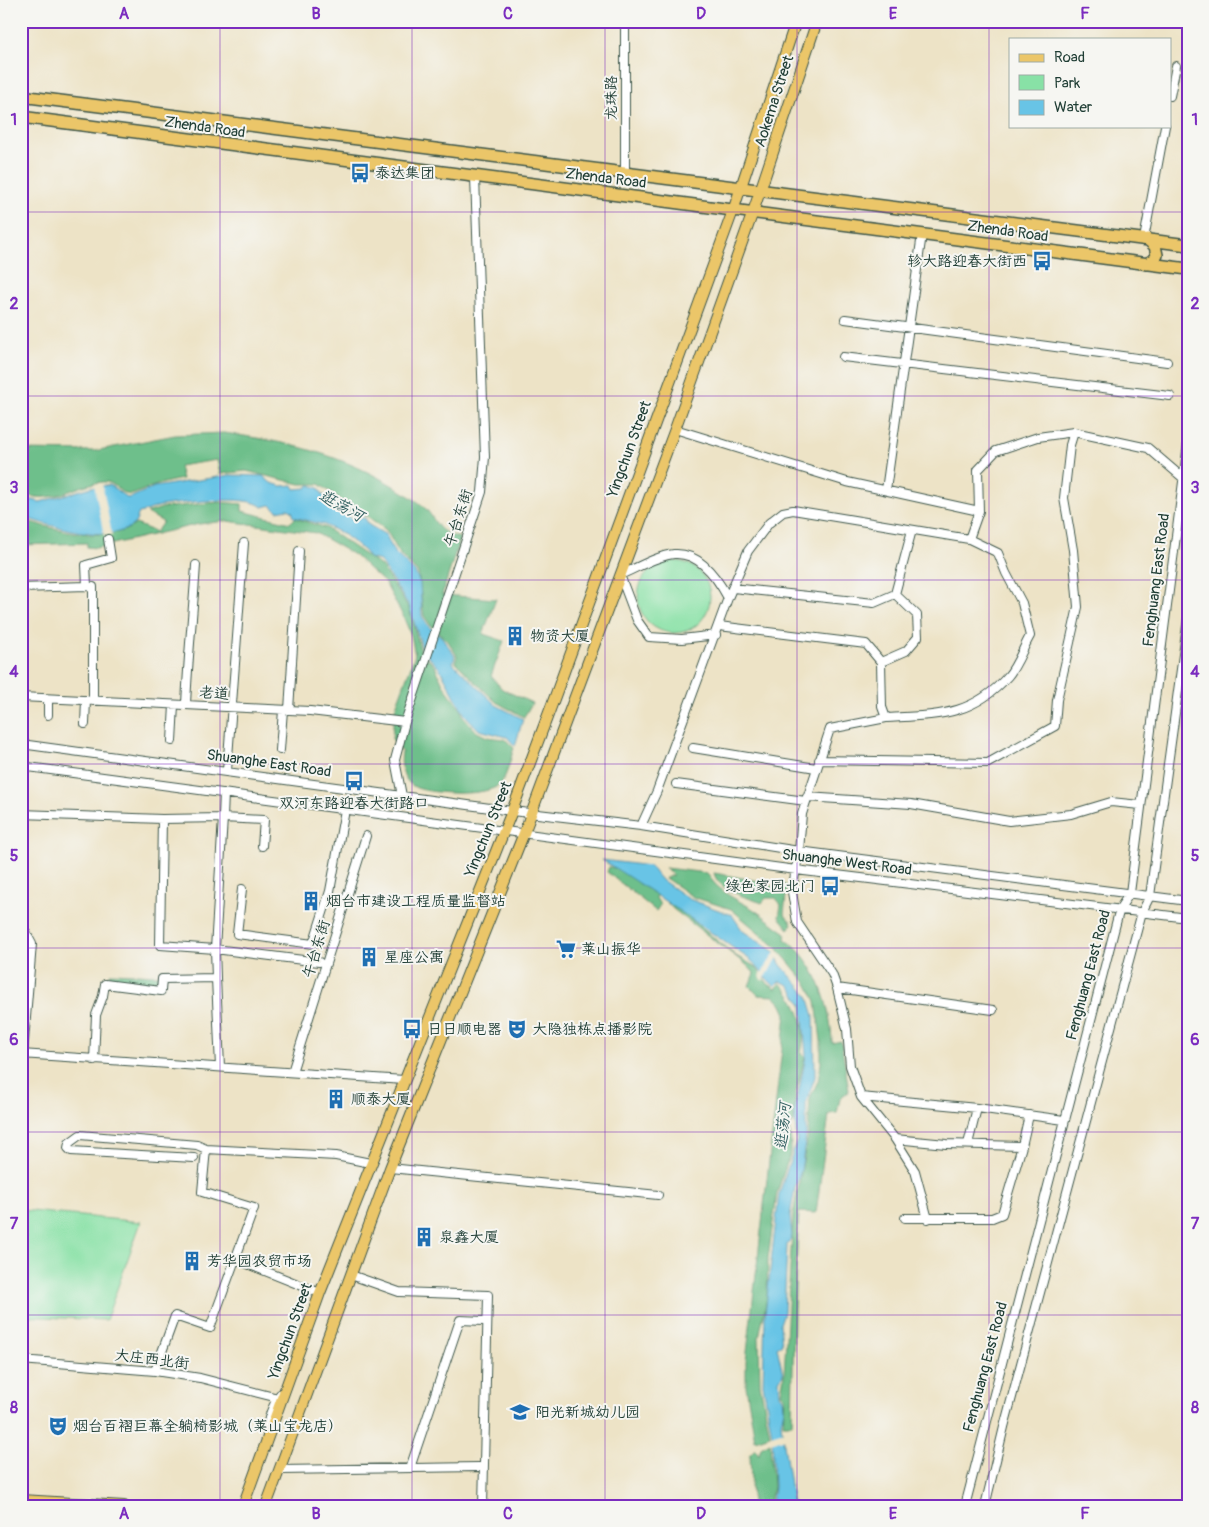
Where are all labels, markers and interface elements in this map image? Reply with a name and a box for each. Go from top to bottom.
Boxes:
text: A [119,4,130,24]
text: B [311,4,321,24]
text: C [503,4,513,24]
text: D [696,4,706,24]
text: E [889,4,898,24]
text: F [1080,4,1090,24]
legend [1009,38,1172,128]
text: Road [1054,48,1085,67]
street label: Aokema Street [751,52,799,150]
text: Park [1054,74,1081,93]
street label: 龙珠路 [602,75,621,121]
text: Water [1054,98,1093,117]
text: 1 [11,110,17,130]
text: 1 [1192,110,1198,130]
street label: Zhenda Road [163,112,247,143]
bus stop icon: 泰达集团 [349,162,371,184]
place label: 泰达集团 [375,164,435,183]
street label: Zhenda Road [564,164,648,193]
street label: Zhenda Road [966,216,1050,247]
bus stop icon: 轸大路迎春大街西 [1031,250,1053,272]
place label: 轸大路迎春大街西 [907,252,1027,271]
text: 2 [10,294,19,314]
text: 2 [1191,294,1200,314]
street label: Yingchun Street [603,397,656,501]
text: 3 [10,478,19,498]
text: 3 [1191,478,1200,498]
water label: 逛荡河 [316,485,370,528]
street label: 午台东街 [440,487,477,550]
street label: Fenghuang East Road [1139,512,1174,648]
building icon: 物资大厦 [504,625,526,647]
place label: 物资大厦 [530,627,590,646]
text: 4 [9,662,19,682]
text: 4 [1190,662,1200,682]
street label: 老道 [198,683,229,704]
street label: Shuanghe East Road [205,745,332,782]
bus stop icon: 双河东路迎春大街路口 [343,770,365,792]
street label: Yingchun Street [460,778,517,881]
place label: 双河东路迎春大街路口 [279,794,429,813]
street label: Shuanghe West Road [781,845,913,880]
text: 5 [10,846,19,866]
text: 5 [1191,846,1200,866]
bus stop icon: 绿色家园北门 [819,875,841,897]
place label: 绿色家园北门 [725,877,815,896]
building icon: 烟台市建设工程质量监督站 [300,890,322,912]
place label: 烟台市建设工程质量监督站 [326,892,506,911]
street label: Fenghuang East Road [1062,908,1115,1042]
street label: 午台东街 [299,918,334,981]
supermarket icon: 莱山振华 [555,938,577,960]
place label: 莱山振华 [581,940,641,959]
building icon: 星座公寓 [358,946,380,968]
place label: 星座公寓 [384,948,444,967]
bus stop icon: 日日顺电器 [401,1018,423,1040]
theatre icon: 大隐独栋点播影院 [506,1018,528,1040]
place label: 日日顺电器 [427,1020,502,1039]
place label: 大隐独栋点播影院 [532,1020,652,1039]
text: 6 [9,1030,19,1050]
text: 6 [1190,1030,1200,1050]
building icon: 顺泰大厦 [325,1088,347,1110]
place label: 顺泰大厦 [351,1090,411,1109]
water label: 逛荡河 [771,1098,796,1151]
text: 7 [10,1214,19,1234]
text: 7 [1191,1214,1200,1234]
building icon: 泉鑫大厦 [413,1226,435,1248]
place label: 泉鑫大厦 [439,1228,499,1247]
building icon: 芳华园农贸市场 [181,1250,203,1272]
place label: 芳华园农贸市场 [207,1252,312,1271]
street label: Yingchun Street [264,1279,317,1383]
street label: Fenghuang East Road [959,1300,1012,1434]
street label: 大庄西北街 [114,1345,190,1373]
text: 8 [10,1398,18,1418]
text: 8 [1191,1398,1199,1418]
school or university icon: 阳光新城幼儿园 [509,1401,531,1423]
place label: 阳光新城幼儿园 [535,1403,640,1422]
theatre icon: 烟台百褶巨幕全躺椅影城（莱山宝龙店） [47,1415,69,1437]
place label: 烟台百褶巨幕全躺椅影城（莱山宝龙店） [73,1417,343,1436]
text: A [119,1504,130,1524]
text: B [311,1504,321,1524]
text: C [503,1504,513,1524]
text: D [696,1504,706,1524]
text: E [889,1504,898,1524]
text: F [1080,1504,1090,1524]

